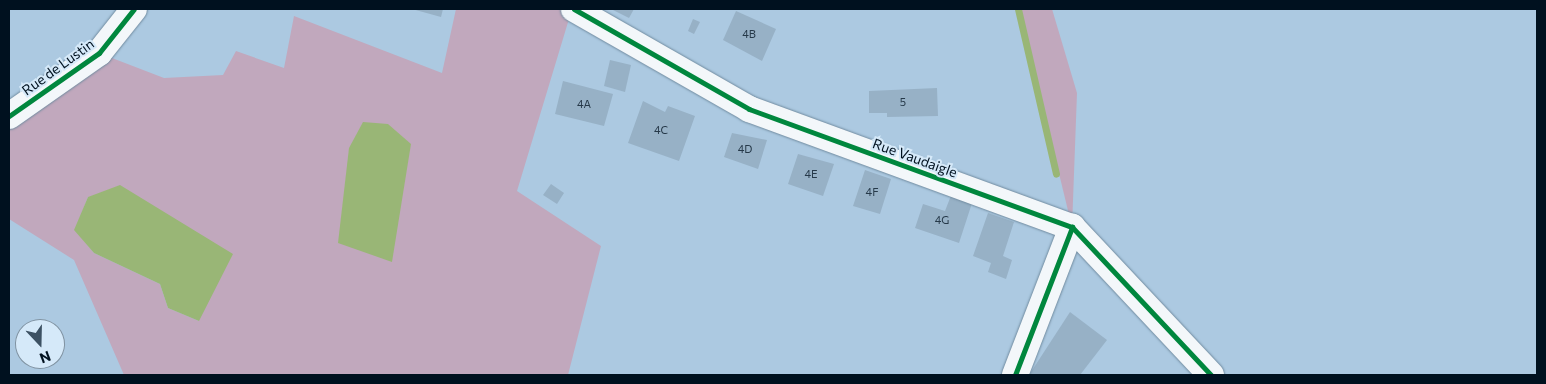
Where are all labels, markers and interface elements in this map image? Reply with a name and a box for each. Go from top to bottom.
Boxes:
house number: 4B [742,27,756,41]
street label: Rue de Lustin [19,35,97,99]
house number: 5 [900,95,906,109]
house number: 4A [577,97,591,111]
house number: 4C [654,123,668,137]
street label: Rue Vaudaigle [870,135,960,181]
house number: 4D [738,142,752,156]
house number: 4E [804,167,818,181]
house number: 4F [866,185,878,199]
house number: 4G [935,213,949,227]
north arrow [15,319,65,369]
text: N [37,348,53,367]

